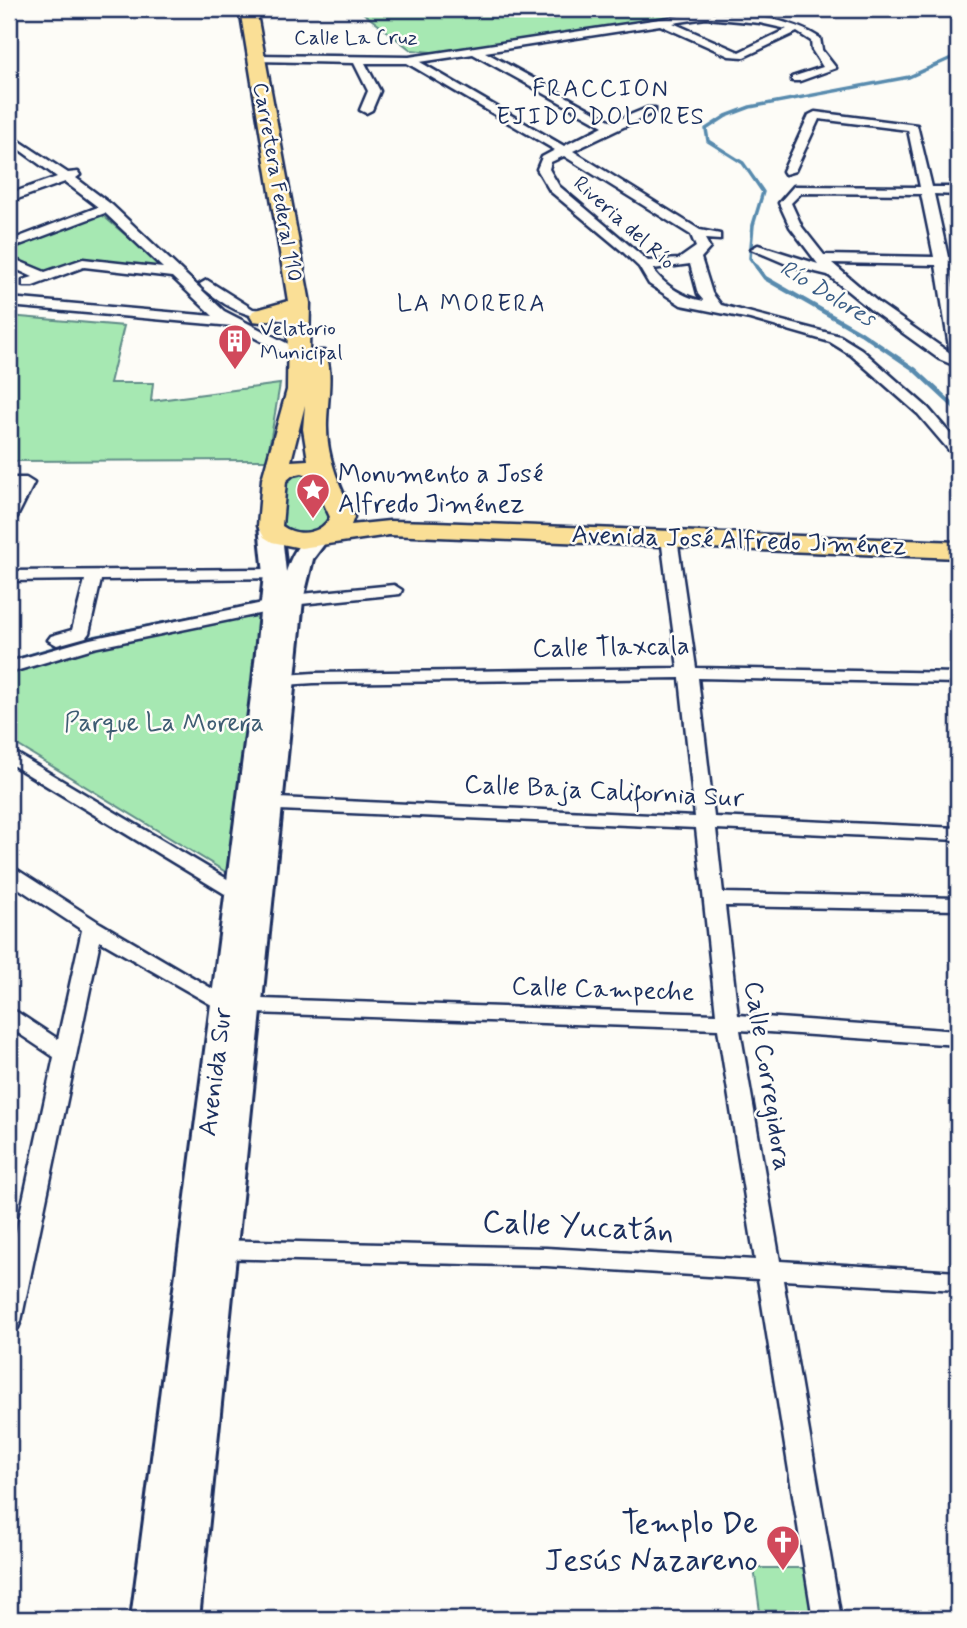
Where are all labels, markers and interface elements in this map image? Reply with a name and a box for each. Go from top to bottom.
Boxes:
street label: Calle La Cruz [294,24,418,52]
district label: FRACCION EJIDO DOLORES [496,74,706,133]
street label: Carretera Federal 110 [246,80,308,284]
street label: Riveria del Río [567,170,681,276]
water label: Río Dolores [774,254,882,335]
district label: LA MORERA [397,289,547,320]
place label: Velatorio Municipal [260,315,343,367]
building icon: Velatorio Municipal [216,322,254,371]
place label: Monumento a José Alfredo Jiménez [338,458,543,522]
place icon: Monumento a José Alfredo Jiménez [294,471,332,520]
street label: Avenida José Alfredo Jiménez [571,518,907,564]
street label: Calle Tlaxcala [532,630,690,666]
park label: Parque La Morera [64,707,264,741]
street label: Calle Baja California Sur [463,768,745,818]
street label: Calle Campeche [511,970,695,1010]
street label: Calle Corregidora [735,979,799,1173]
street label: Avenida Sur [191,1006,241,1138]
street label: Calle Yucatán [481,1201,675,1253]
place label: Templo De Jesús Nazareno [545,1503,758,1582]
church icon: Templo De Jesús Nazareno [764,1523,802,1572]

